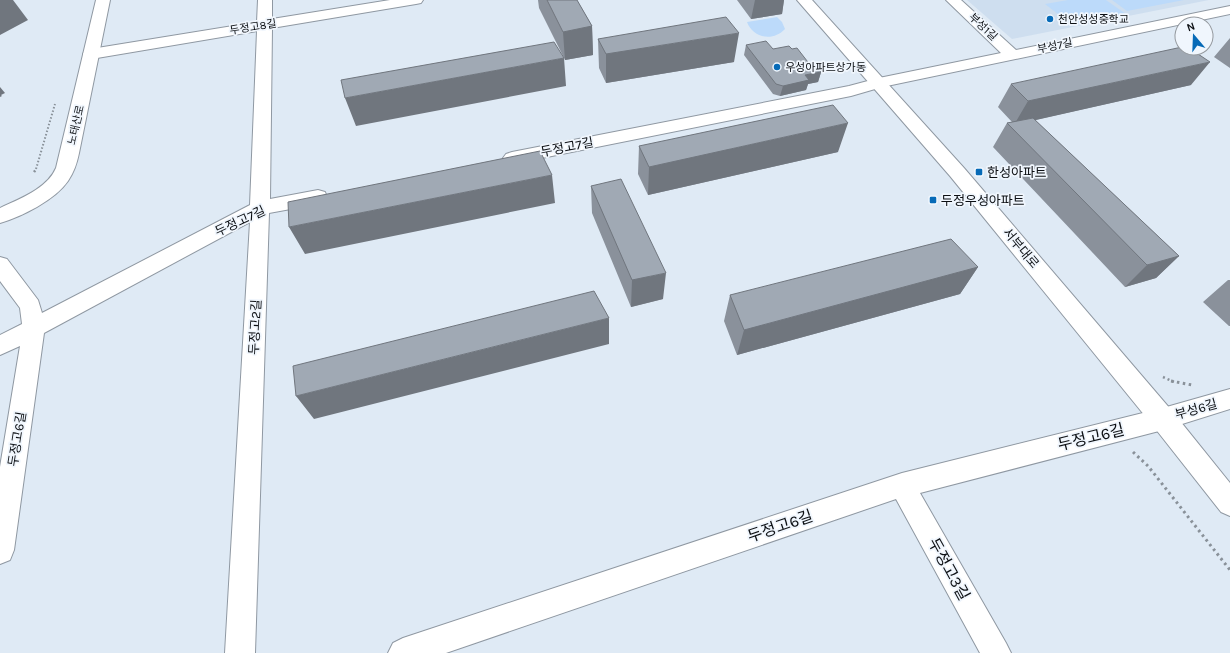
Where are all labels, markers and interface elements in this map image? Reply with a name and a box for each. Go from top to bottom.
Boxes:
street label: 부성1길 [966,11,1000,43]
place label: 천안성성중학교 [1058,13,1129,26]
marker: 천안성성중학교 [1045,14,1055,24]
north arrow [1174,16,1214,56]
street label: 두정고8길 [229,17,277,37]
text: N [1185,20,1197,34]
street label: 부성7길 [1036,36,1074,56]
place label: 우성아파트상가동 [785,61,866,74]
marker: 우성아파트상가동 [772,62,782,72]
street label: 노태산로 [65,104,87,146]
street label: 두정고7길 [539,134,595,160]
place label: 한성아파트 [987,165,1047,180]
marker: 한성아파트 [974,167,984,177]
place label: 두정우성아파트 [941,193,1025,208]
marker: 두정우성아파트 [928,195,938,205]
street label: 두정고7길 [212,203,268,239]
street label: 서부대로 [1000,225,1042,271]
street label: 두정고2길 [246,299,264,355]
street label: 부성6길 [1173,396,1219,422]
street label: 두정고6길 [5,411,29,467]
street label: 두정고6길 [1056,420,1126,454]
street label: 두정고6길 [745,506,815,546]
street label: 두정고3길 [924,535,974,603]

